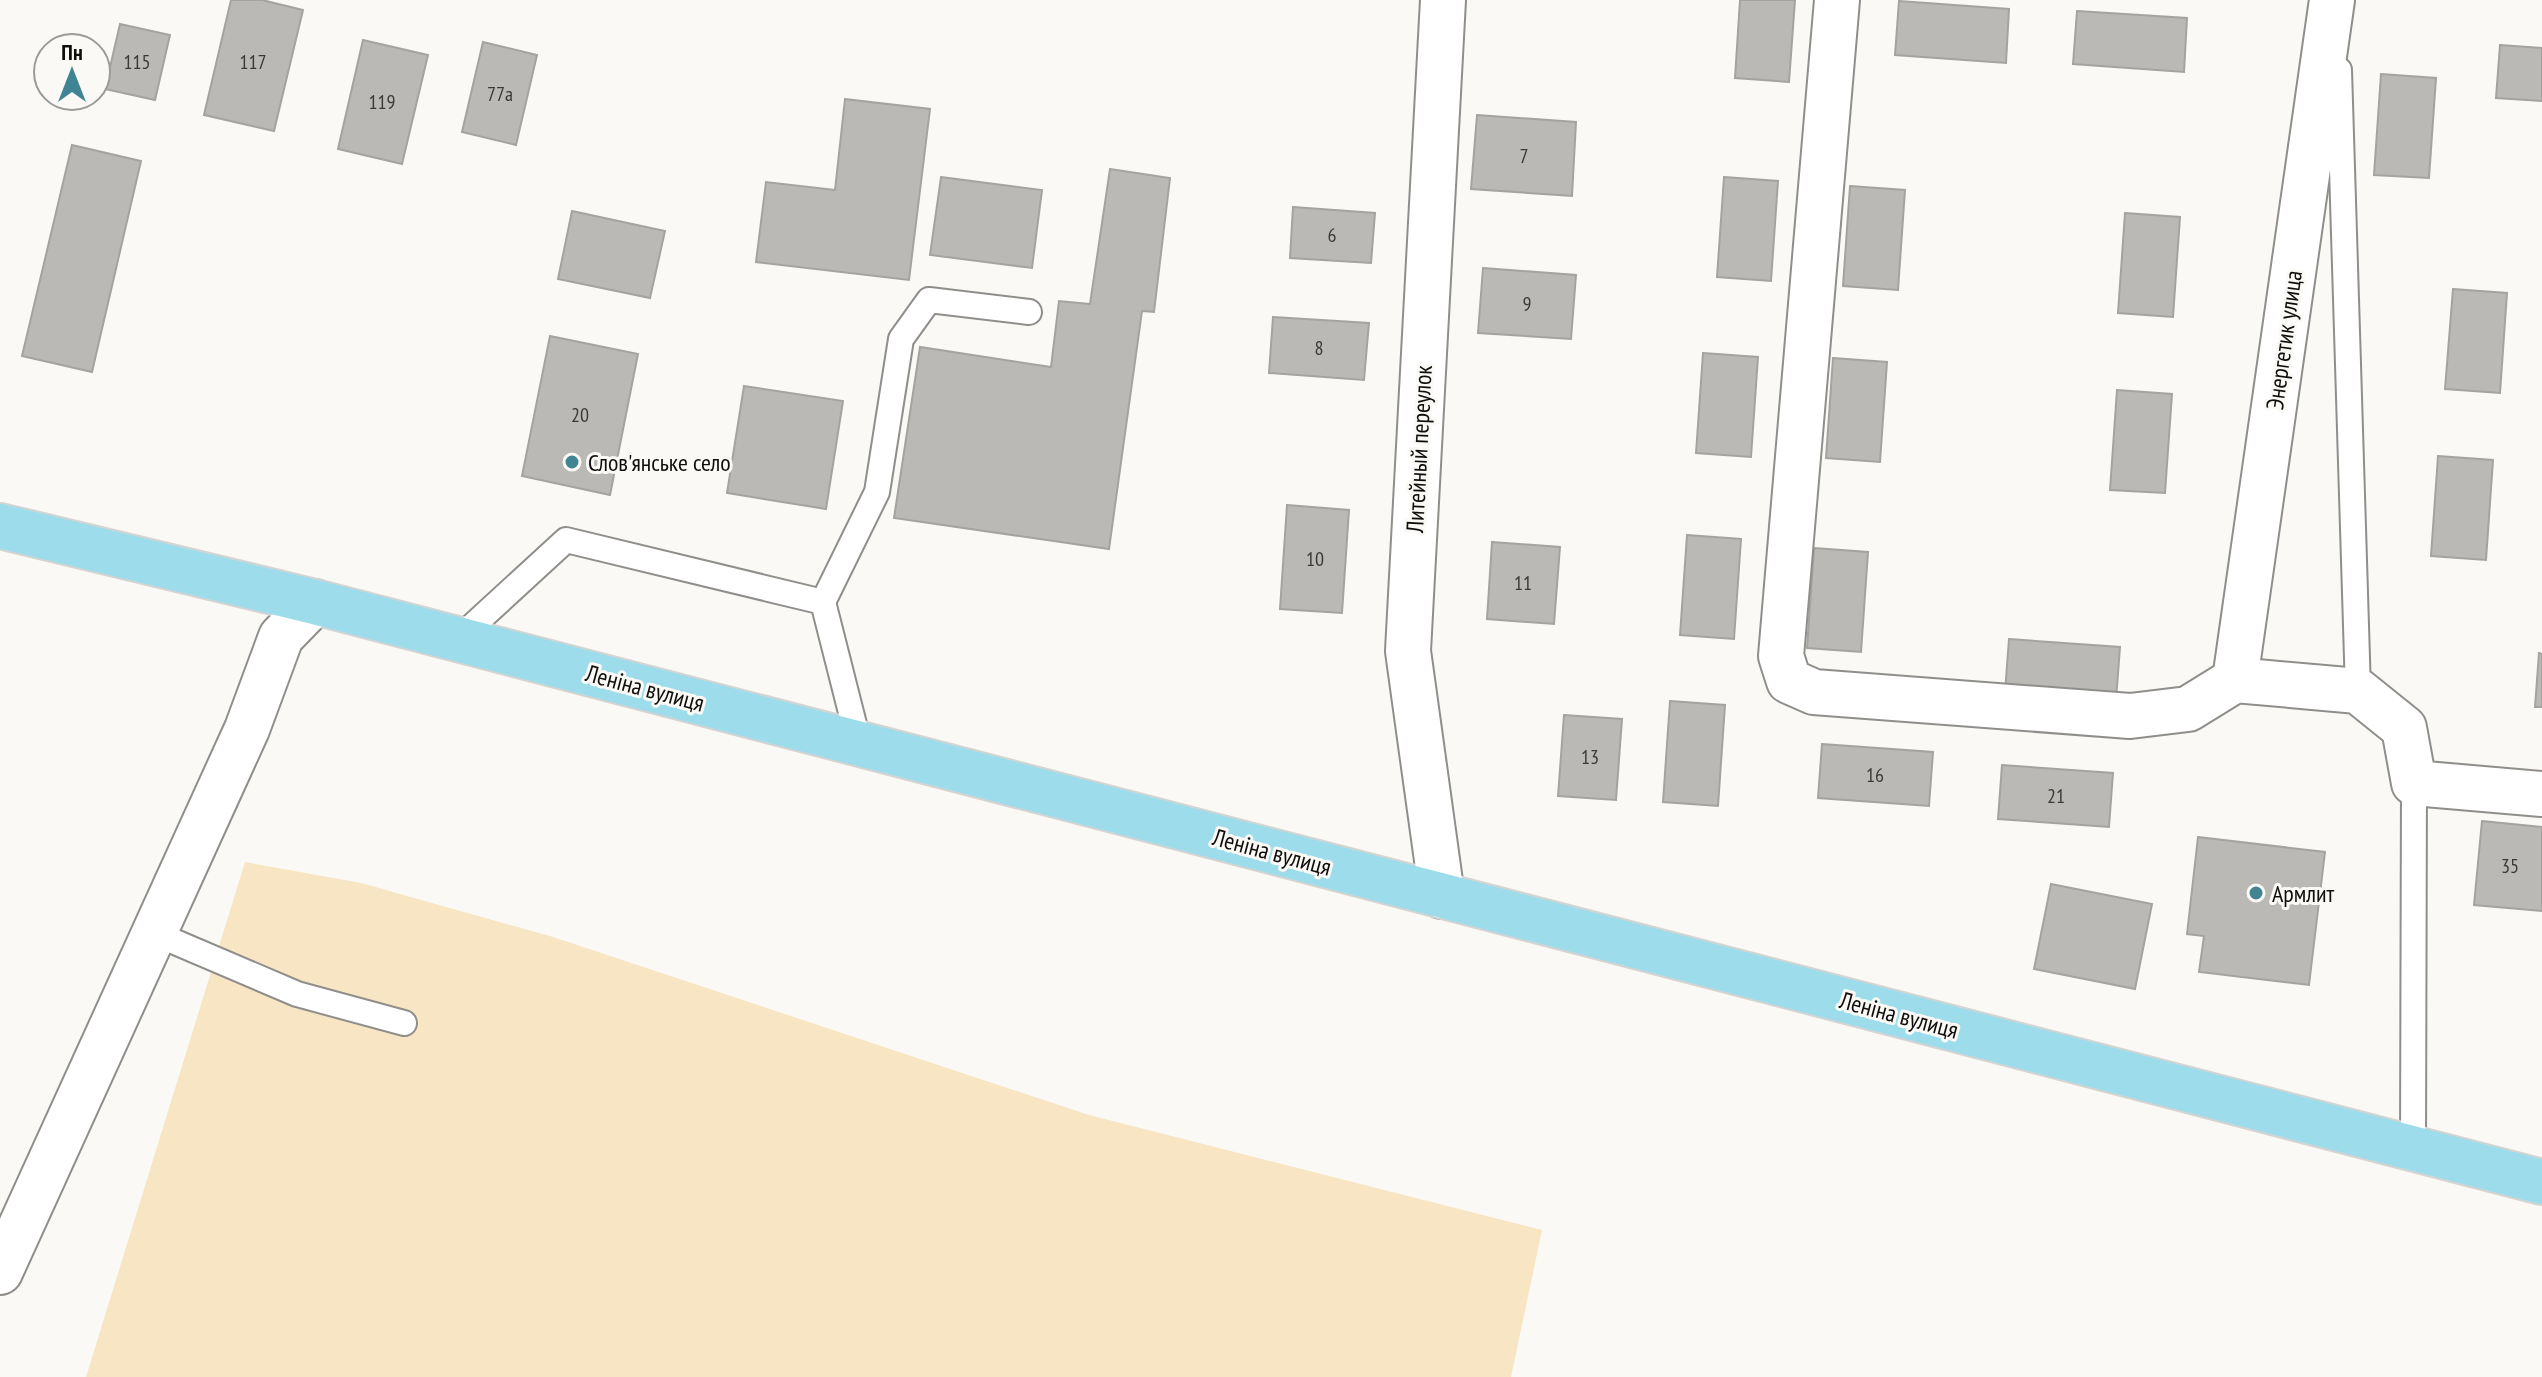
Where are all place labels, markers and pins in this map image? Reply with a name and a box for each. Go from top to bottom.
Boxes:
place label: Слов'янське село [588,447,731,478]
marker: Слов'янське село [563,453,581,471]
place label: Армлит [2272,878,2335,909]
marker: Армлит [2247,884,2265,902]

